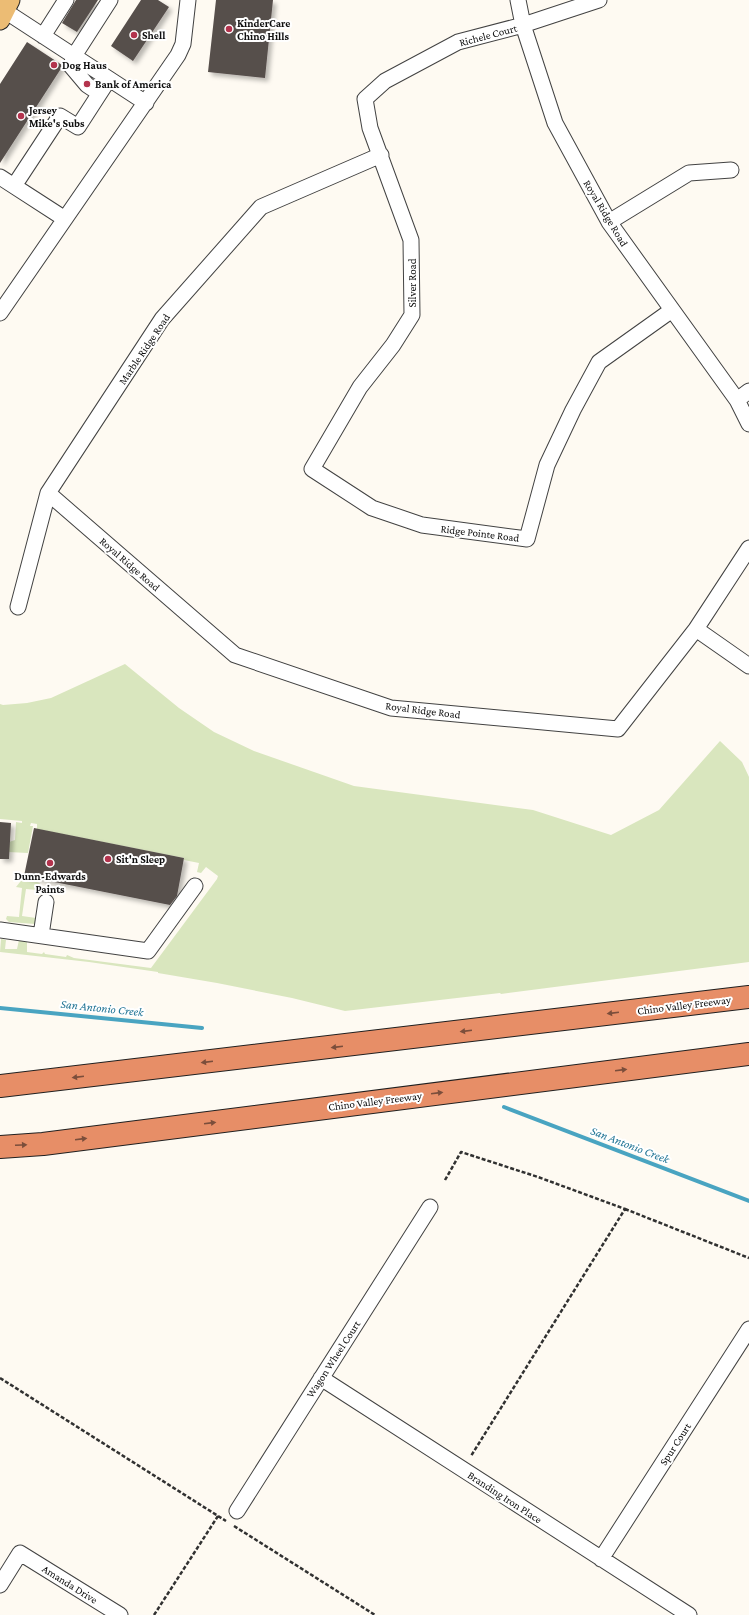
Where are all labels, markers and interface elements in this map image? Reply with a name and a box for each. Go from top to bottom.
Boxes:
place label: KinderCare Chino Hills [237,17,290,42]
street label: Richele Court [458,21,519,48]
marker: KinderCare Chino Hills [224,24,234,34]
place label: Shell [142,29,166,41]
marker: Shell [129,30,139,40]
place label: Dog Haus [62,59,107,71]
marker: Dog Haus [49,60,59,70]
place label: Bank of America [95,78,172,90]
marker: Bank of America [82,79,92,89]
place label: Jersey Mike's Subs [28,104,85,129]
marker: Jersey Mike's Subs [16,111,26,121]
street label: Royal Ridge Road [581,177,631,249]
street label: Silver Road [406,258,418,308]
street label: Marble Ridge Road [116,311,173,387]
street label: Ridge Pointe Road [440,522,520,545]
street label: Royal Ridge Road [97,535,163,594]
street label: Royal Ridge Road [385,699,461,722]
place label: Sit'n Sleep [116,853,165,865]
marker: Sit'n Sleep [103,854,113,864]
marker: Dunn-Edwards Paints [45,858,55,868]
place label: Dunn-Edwards Paints [14,870,86,895]
street label: Chino Valley Freeway [637,993,732,1018]
water label: San Antonio Creek [60,997,145,1019]
one-way arrow [607,1010,619,1017]
one-way arrow [460,1028,472,1035]
one-way arrow [331,1043,343,1050]
one-way arrow [201,1059,213,1065]
one-way arrow [615,1067,627,1073]
one-way arrow [72,1074,84,1080]
street label: Chino Valley Freeway [328,1089,423,1114]
one-way arrow [430,1090,443,1097]
one-way arrow [204,1119,216,1126]
water label: San Antonio Creek [589,1124,672,1167]
one-way arrow [75,1136,88,1142]
one-way arrow [15,1142,27,1149]
street label: Wagon Wheel Court [304,1318,363,1400]
street label: Spur Court [657,1420,694,1468]
street label: Branding Iron Place [465,1469,544,1526]
street label: Amanda Drive [40,1562,100,1606]

